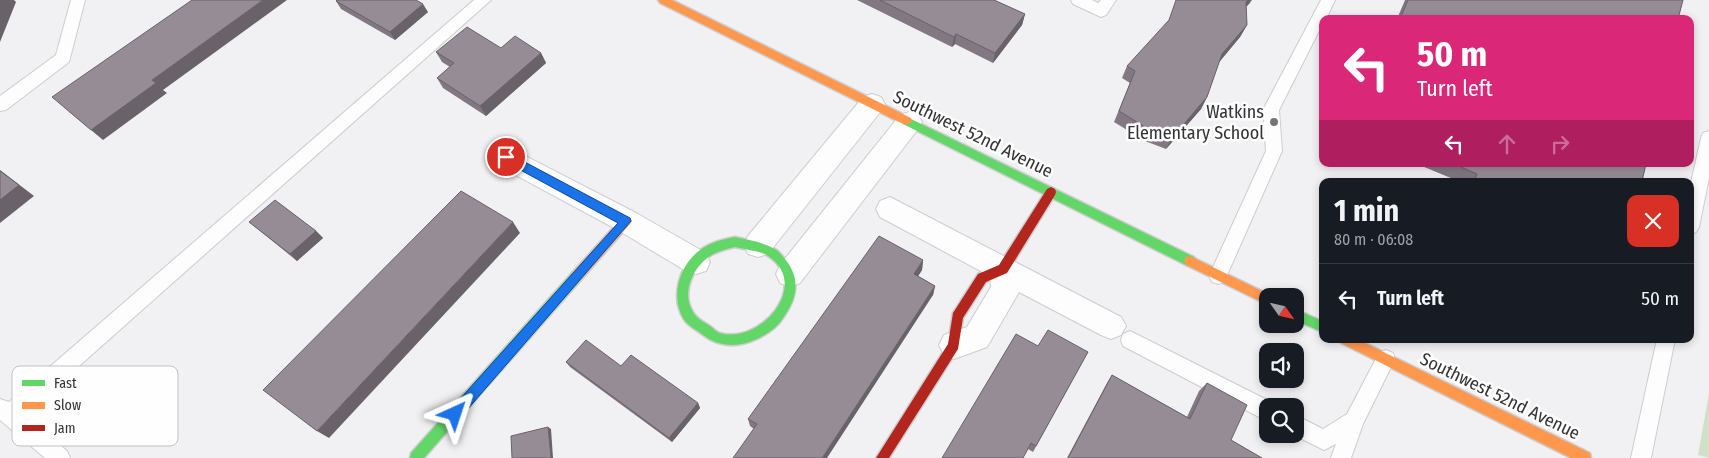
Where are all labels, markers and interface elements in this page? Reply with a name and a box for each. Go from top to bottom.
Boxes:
text: 50 m [1417,33,1487,75]
icon: left [1334,35,1399,100]
text: Turn left [1417,75,1493,102]
street label: Southwest 52nd Avenue [889,86,1057,182]
place label: Watkins Elementary School [1127,101,1264,144]
marker: Watkins Elementary School [1268,116,1280,128]
icon: left [1440,130,1468,158]
icon: ahead [1493,130,1521,158]
icon: right [1546,130,1574,158]
pin [485,136,527,178]
icon: arrive [492,143,520,171]
text: 1 min [1334,193,1399,229]
button: close [1627,195,1679,247]
text: 80 m · 06:08 [1334,230,1413,249]
icon: left [1334,285,1362,313]
text: Turn left [1377,287,1444,310]
text: 50 m [1641,287,1679,310]
north arrow [1259,288,1304,332]
map controls [1259,288,1304,443]
button: sound [1259,343,1304,388]
street label: Southwest 52nd Avenue [1416,348,1584,444]
legend [12,366,178,446]
text: Fast [54,375,77,392]
position arrow [428,387,480,439]
text: Slow [54,397,81,414]
button: search [1259,398,1304,443]
text: Jam [54,420,75,437]

